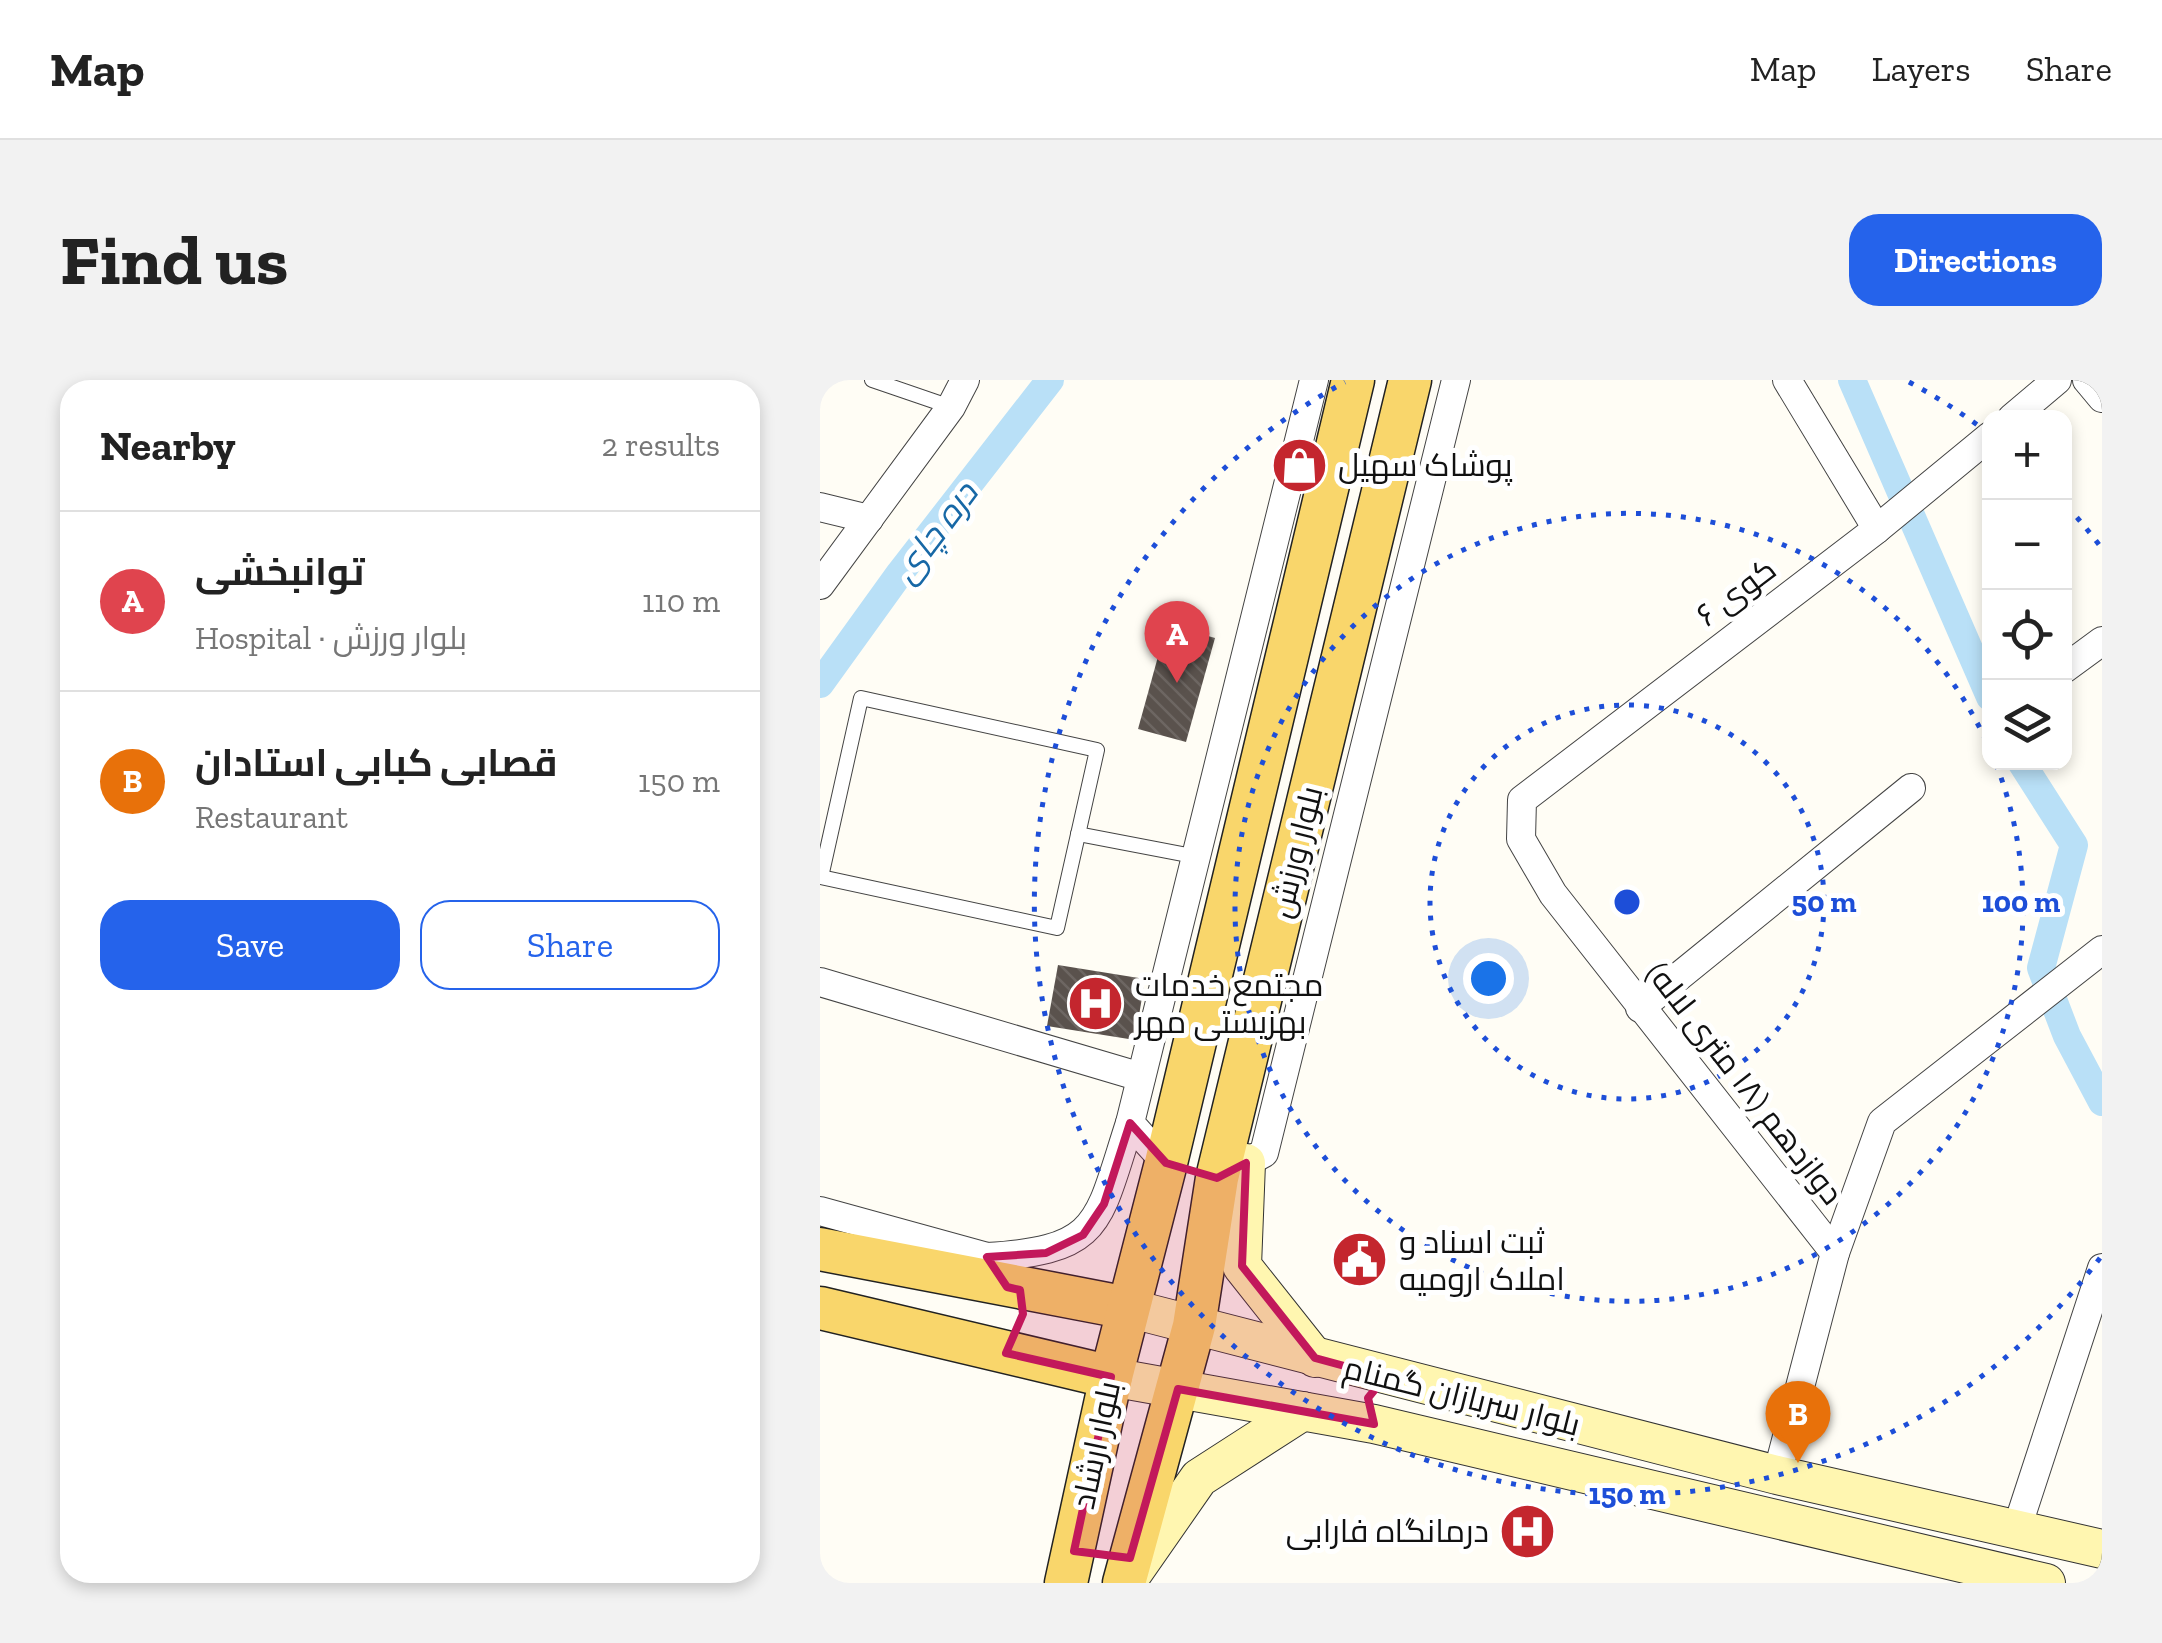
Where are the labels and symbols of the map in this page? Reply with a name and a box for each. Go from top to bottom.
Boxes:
shop icon: پوشاک سهیل [1269,435,1329,495]
place label: پوشاک سهیل [1338,446,1513,486]
water label: دره چای [884,472,989,592]
street label: کوی ۶ [1689,550,1783,634]
pin: A [1144,600,1210,683]
street label: بلوار ورزش [1261,782,1331,922]
centre of rings [1609,884,1645,920]
text: 50 m [1792,884,1856,920]
text: 100 m [1982,884,2060,920]
your location [1463,953,1514,1004]
street label: دوازدهم (۱۸ متری لاله) [1636,954,1851,1214]
place label: مجتمع خدمات بهزیستی مهر [1133,966,1323,1041]
hospital icon: مجتمع خدمات بهزیستی مهر [1066,973,1126,1033]
place label: ثبت اسناد و املاک ارومیه [1399,1223,1565,1298]
public building icon: ثبت اسناد و املاک ارومیه [1330,1230,1390,1290]
street label: بلوار سربازان گمنام [1339,1348,1584,1447]
street label: بلوار ارشاد [1064,1378,1128,1512]
pin: B [1766,1380,1830,1463]
text: 150 m [1589,1476,1665,1512]
hospital icon: درمانگاه فارابی [1498,1501,1558,1561]
place label: درمانگاه فارابی [1286,1512,1489,1550]

